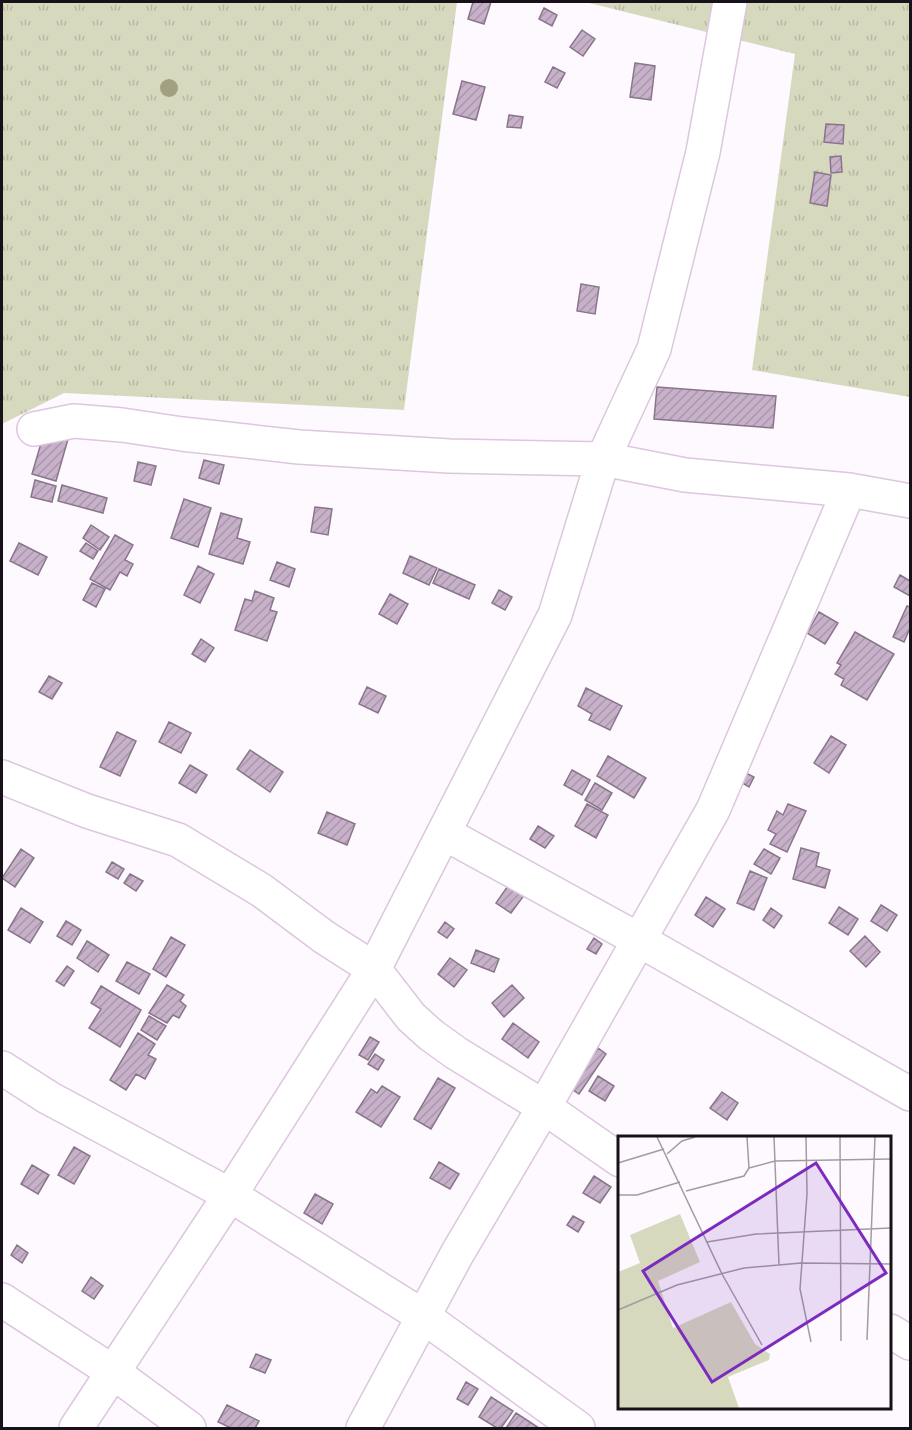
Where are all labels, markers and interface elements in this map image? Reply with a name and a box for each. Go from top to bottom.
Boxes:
inset map [618,1136,891,1409]

